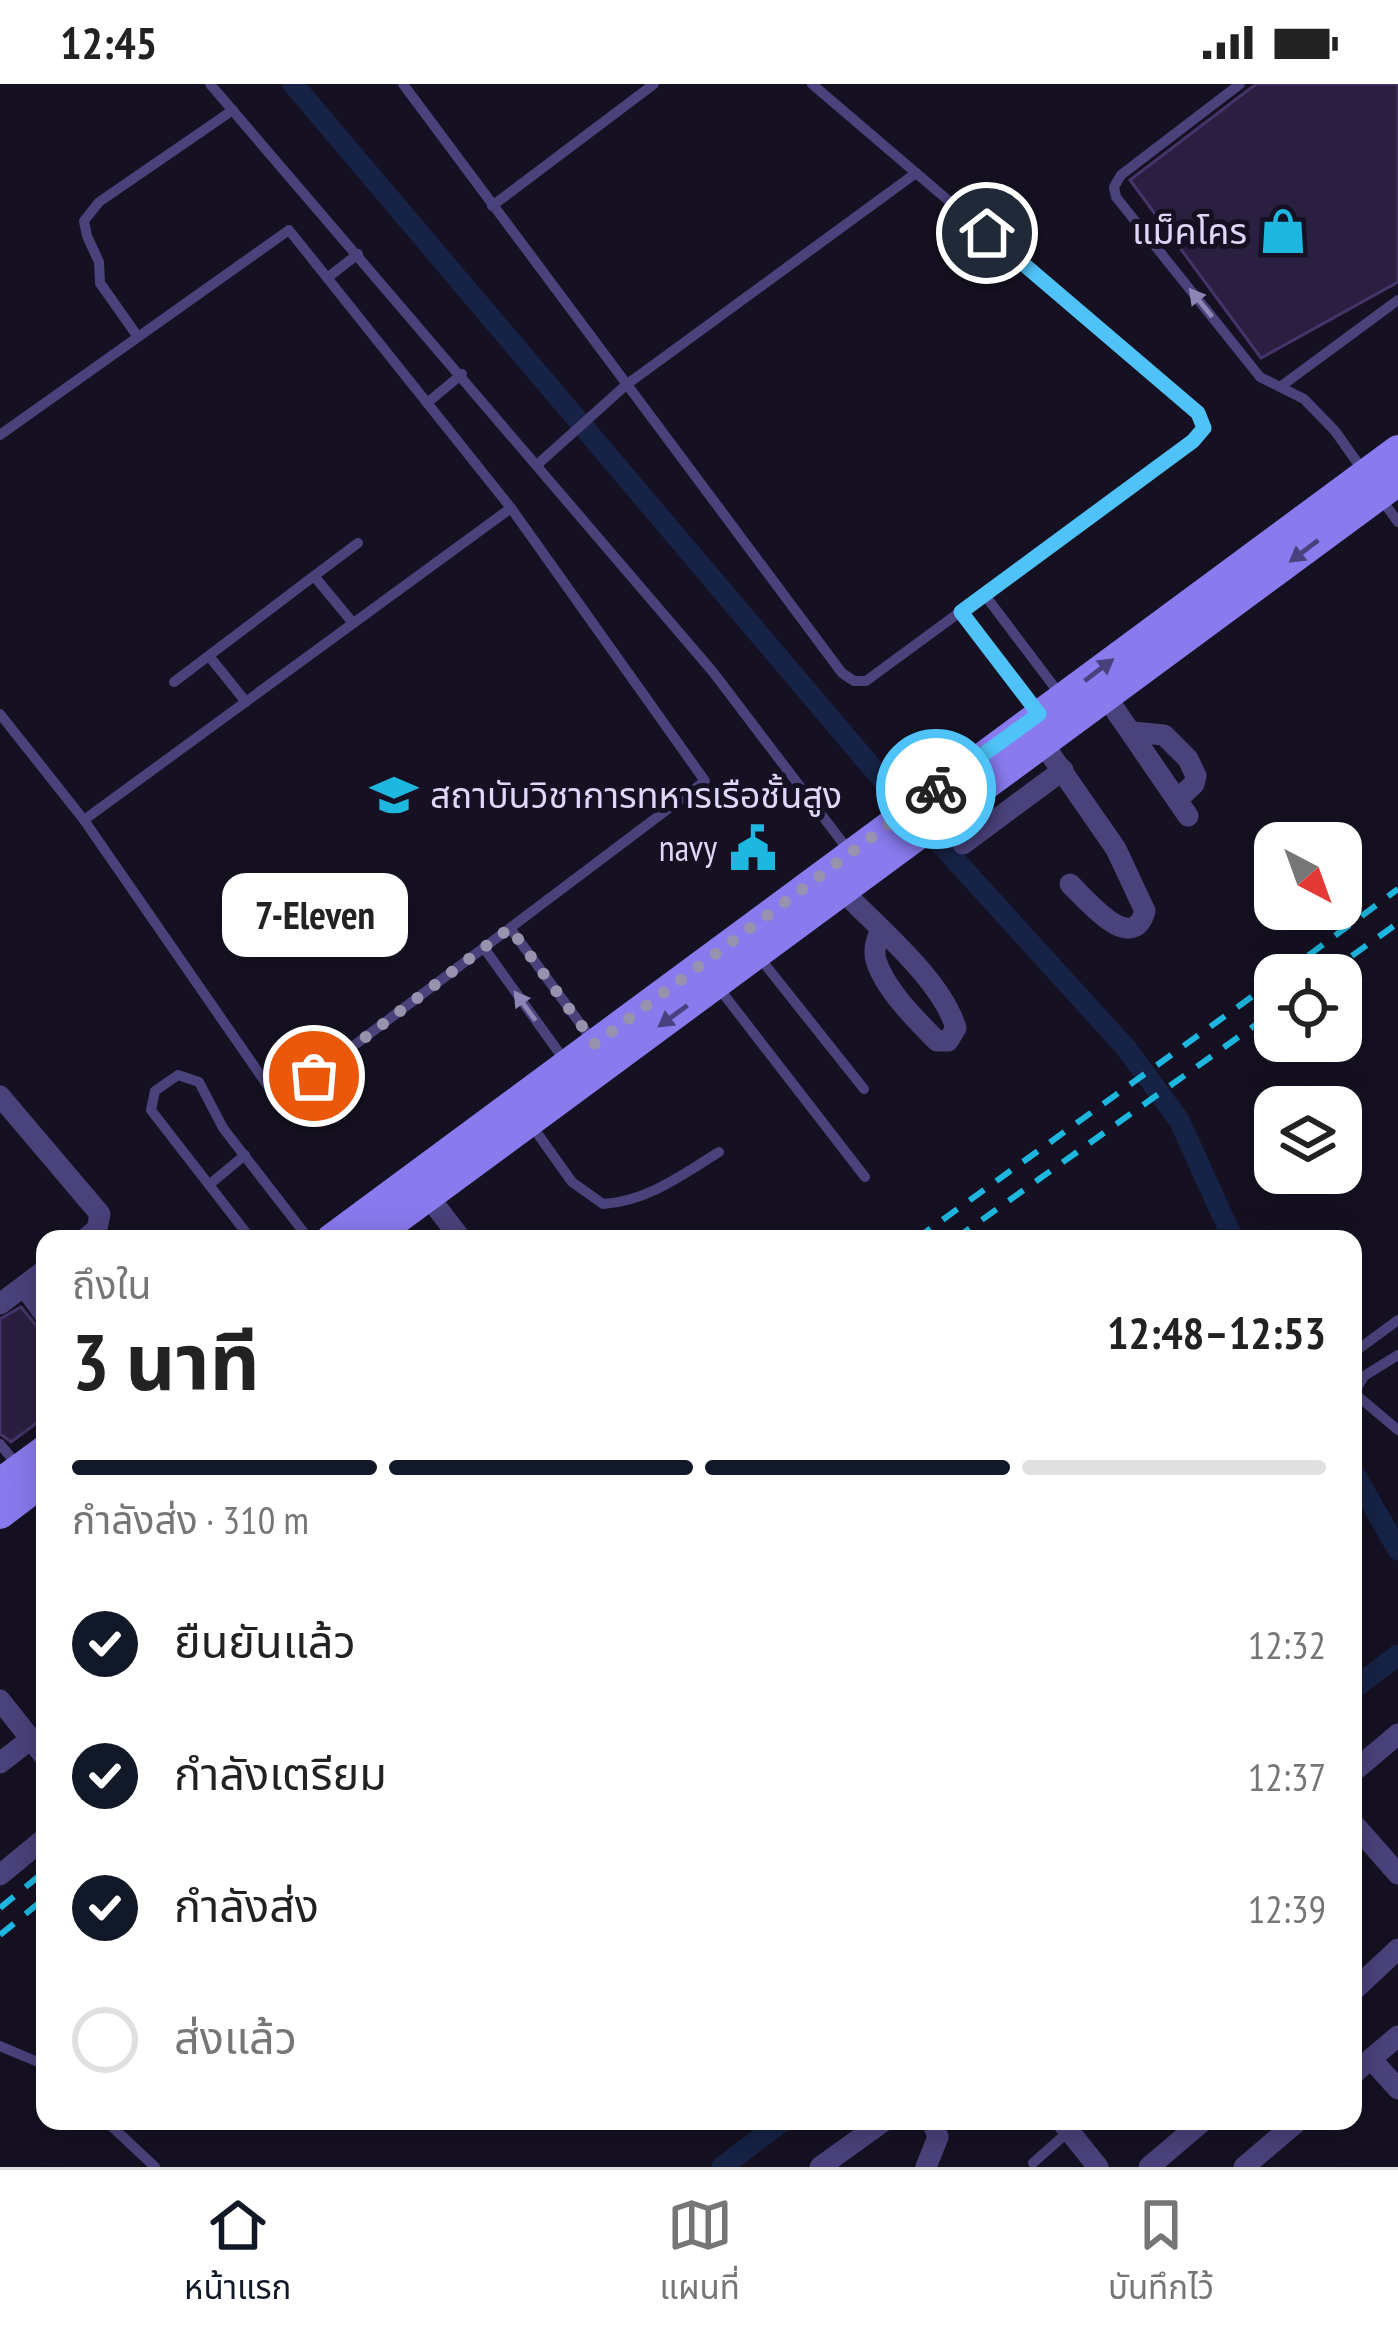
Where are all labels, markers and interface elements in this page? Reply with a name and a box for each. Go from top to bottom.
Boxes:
text: 12:45 [60,13,157,71]
pin [936,182,1038,284]
icon: home [954,200,1020,266]
shop icon: แม็คโคร [1258,206,1308,256]
place label: แม็คโคร [1132,207,1247,254]
one-way arrow [1189,287,1214,318]
one-way arrow [1288,538,1320,562]
one-way arrow [1083,659,1115,683]
courier [876,729,996,849]
icon: bike [903,756,969,822]
school or university icon: สถาบันวิชาการทหารเรือชั้นสูง [369,770,419,820]
place label: สถาบันวิชาการทหารเรือชั้นสูง [430,771,842,818]
north arrow [1254,822,1362,930]
map controls [1254,822,1362,1194]
public building icon: navy [728,823,778,873]
place label: navy [659,824,717,871]
callout: 7-Eleven [221,872,407,956]
text: 7-Eleven [255,889,375,940]
button: locate [1254,954,1362,1062]
one-way arrow [514,990,538,1022]
one-way arrow [657,1004,689,1028]
pin [263,1025,365,1127]
icon: bag [281,1043,347,1109]
button: layers [1254,1086,1362,1194]
text: ถึงใน [72,1259,151,1310]
text: 12:48–12:53 [1107,1303,1326,1361]
text: 3 นาที [72,1311,260,1412]
text: กำลังส่ง · 310 m [72,1494,309,1545]
icon: check [72,1611,138,1677]
text: ยืนยันแล้ว [174,1612,356,1670]
text: 12:32 [1248,1619,1326,1670]
icon: check [72,1743,138,1809]
text: กำลังเตรียม [174,1744,387,1802]
text: 12:37 [1248,1751,1326,1802]
icon: check [72,1875,138,1941]
text: กำลังส่ง [174,1876,319,1934]
text: 12:39 [1248,1883,1326,1934]
text: ส่งแล้ว [174,2008,297,2066]
tab: หน้าแรก [184,2192,291,2314]
tab: แผนที่ [659,2192,740,2314]
tab: บันทึกไว้ [1108,2192,1214,2314]

